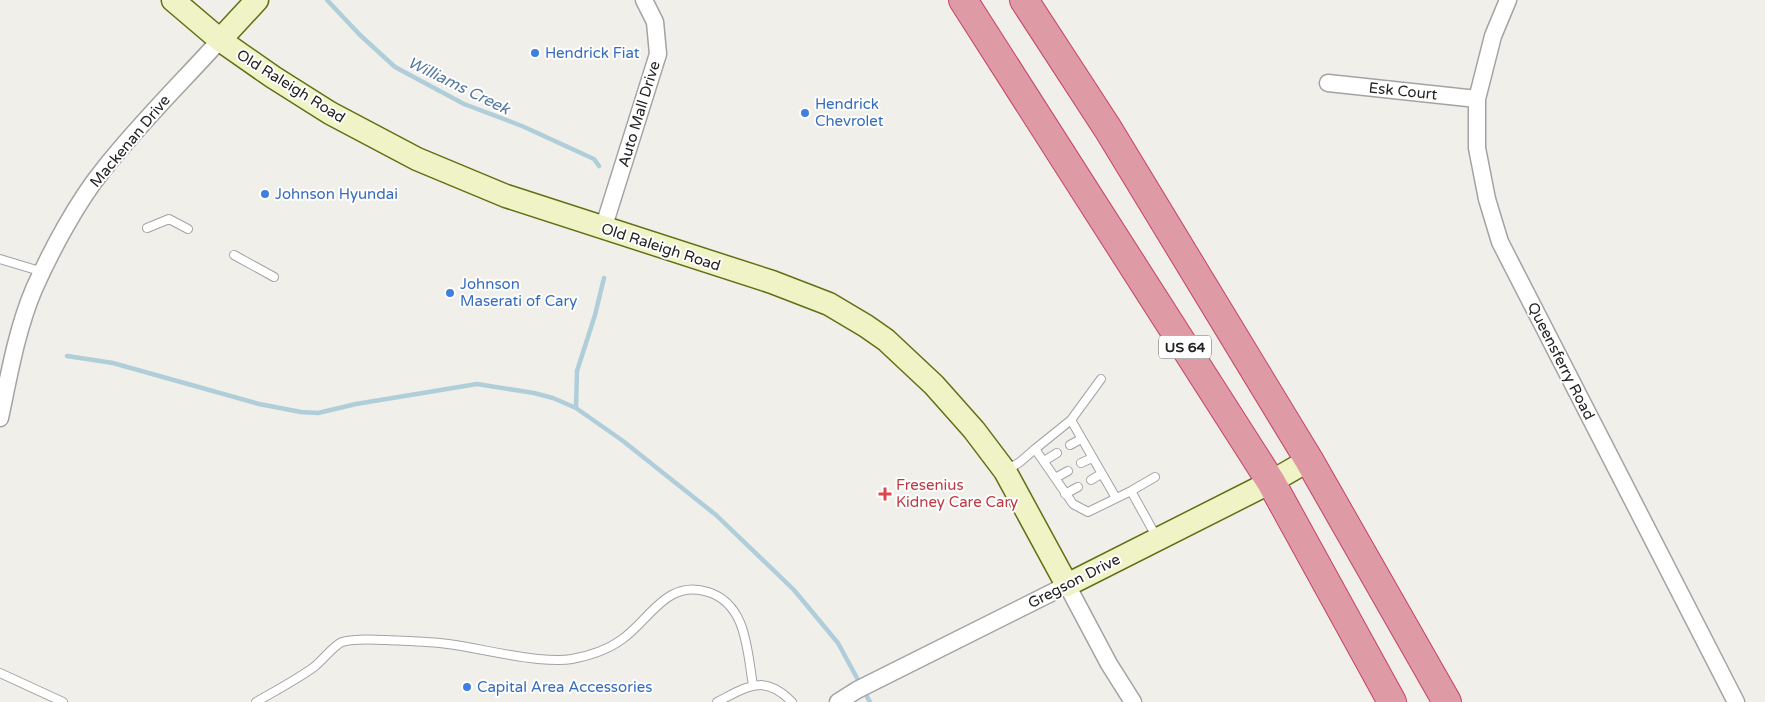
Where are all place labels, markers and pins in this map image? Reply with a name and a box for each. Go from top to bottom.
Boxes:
place label: Hendrick Fiat [545,44,640,62]
marker: Hendrick Fiat [529,47,541,59]
place label: Hendrick Chevrolet [815,95,884,130]
marker: Hendrick Chevrolet [799,107,811,119]
place label: Johnson Hyundai [275,185,398,203]
marker: Johnson Hyundai [259,188,271,200]
place label: Johnson Maserati of Cary [460,275,577,310]
marker: Johnson Maserati of Cary [444,287,456,299]
place label: Fresenius Kidney Care Cary [896,476,1018,511]
marker: Fresenius Kidney Care Cary [878,487,892,501]
place label: Capital Area Accessories [477,678,652,696]
marker: Capital Area Accessories [461,681,473,693]

